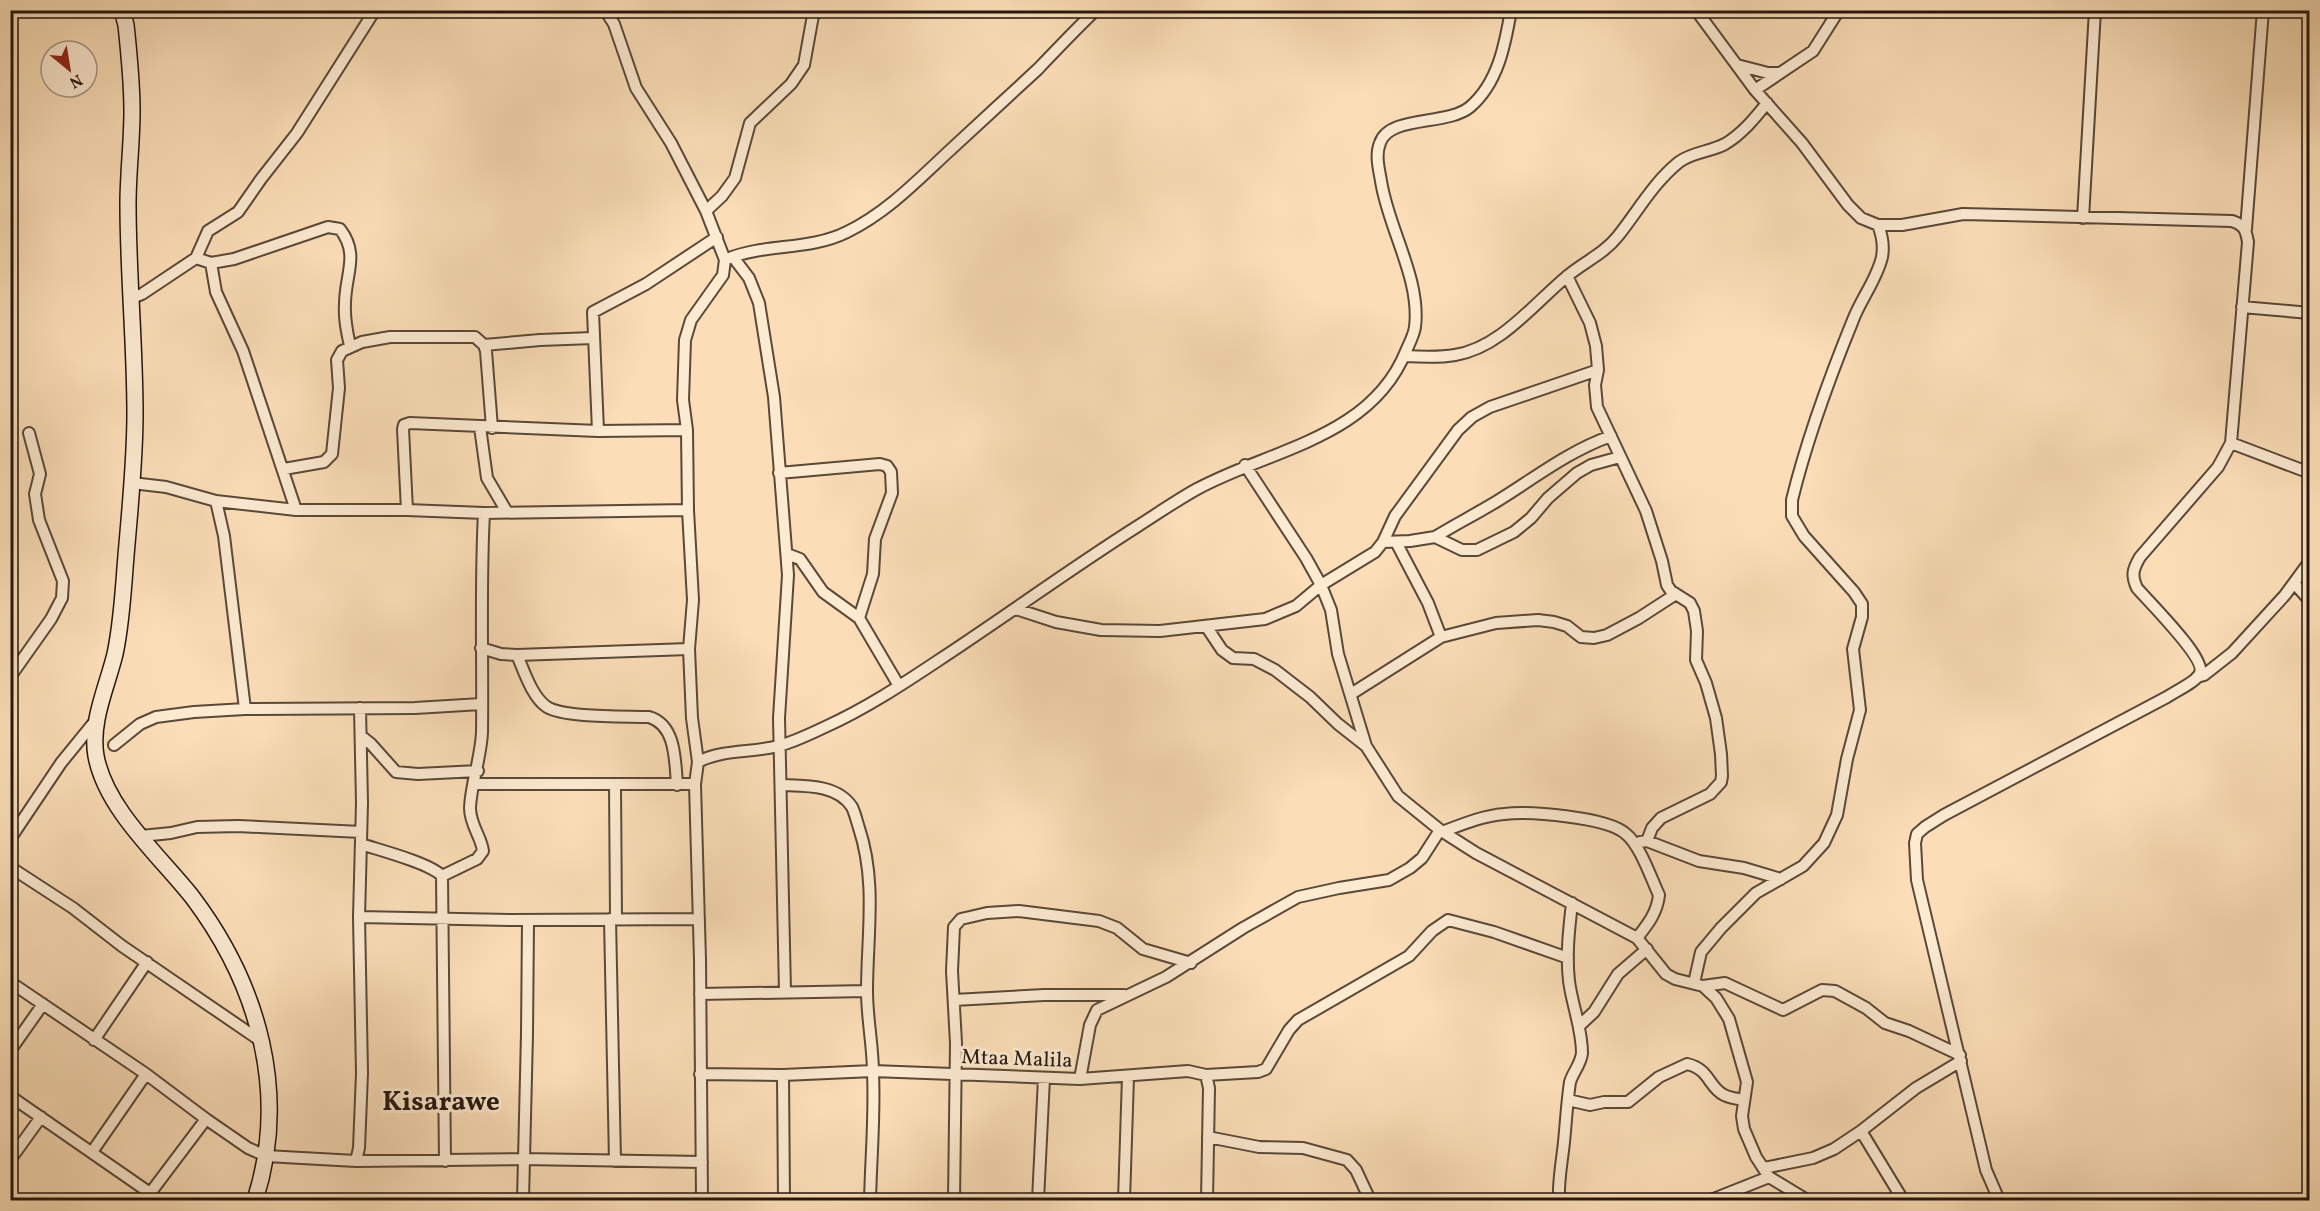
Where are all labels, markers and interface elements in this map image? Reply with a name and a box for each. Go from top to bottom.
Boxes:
north arrow [39,39,99,99]
text: N [65,68,86,93]
street label: Mtaa Malila [961,1043,1073,1076]
district label: Kisarawe [382,1084,500,1122]

